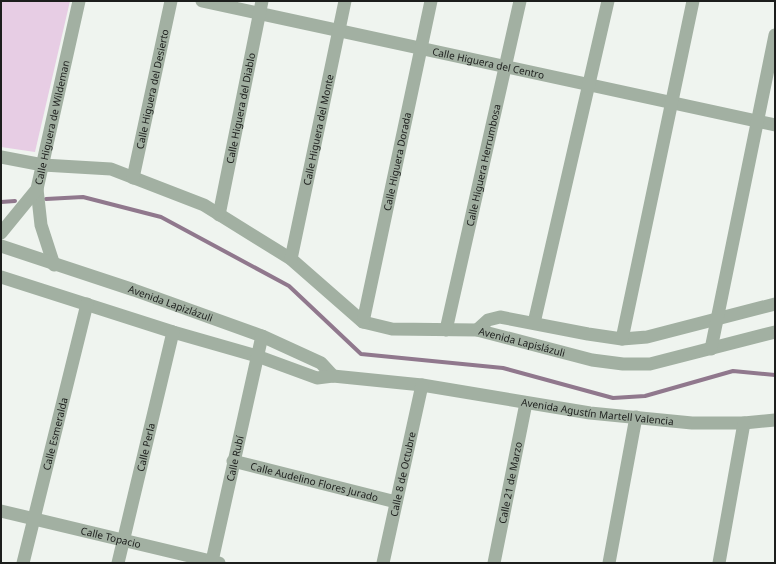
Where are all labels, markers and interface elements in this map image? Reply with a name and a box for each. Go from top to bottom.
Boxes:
street label: Calle Higuera del Desierto [132,28,172,150]
street label: Calle Higuera del Centro [431,44,546,82]
street label: Calle Higuera del Diablo [222,51,258,165]
street label: Calle Higuera de Wildeman [31,59,73,186]
street label: Calle Higuera del Monte [300,73,337,187]
street label: Calle Higuera Herrumbosa [463,103,504,228]
street label: Calle Higuera Dorada [380,111,414,212]
street label: Avenida Lapizlázuli [127,282,215,325]
street label: Avenida Lapislázuli [477,324,567,360]
street label: Avenida Agustín Martell Valencia [520,395,674,428]
street label: Calle Esmeralda [39,396,71,472]
street label: Calle Perla [133,422,158,473]
street label: Calle 8 de Octubre [386,430,419,518]
street label: Calle Rubí [223,434,247,483]
street label: Calle 21 de Marzo [495,440,525,525]
street label: Calle Audelino Flores Jurado [249,459,380,504]
street label: Calle Topacio [79,523,142,551]

